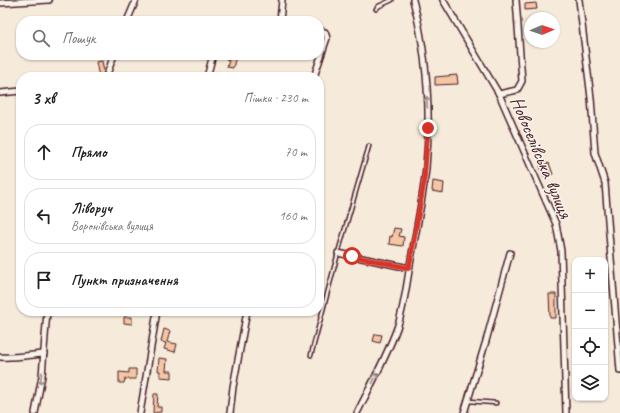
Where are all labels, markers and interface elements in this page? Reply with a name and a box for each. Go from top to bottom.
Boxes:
north arrow [524,12,560,48]
search box [16,16,324,60]
icon: search [30,27,52,49]
text: Пошук [62,29,95,48]
text: 3 хв [32,88,55,109]
text: Пішки · 230 m [244,90,308,106]
street label: Новоселівська вулиця [505,93,578,223]
one-way arrow [424,96,431,109]
route end [419,119,437,137]
icon: ahead [33,141,55,163]
text: Прямо [71,143,107,162]
text: 70 m [285,144,307,160]
text: Ліворуч [71,199,112,218]
icon: left [33,205,55,227]
text: 160 m [279,208,307,224]
text: Воронівська вулиця [71,218,153,234]
route start [343,247,361,265]
map controls [572,257,608,401]
button: + [572,257,608,293]
icon: arrive [33,269,55,291]
text: Пункт призначення [71,271,178,290]
button: − [572,293,608,329]
button: locate [572,329,608,365]
button: layers [572,365,608,401]
one-way arrow [37,371,45,384]
one-way arrow [371,373,379,385]

